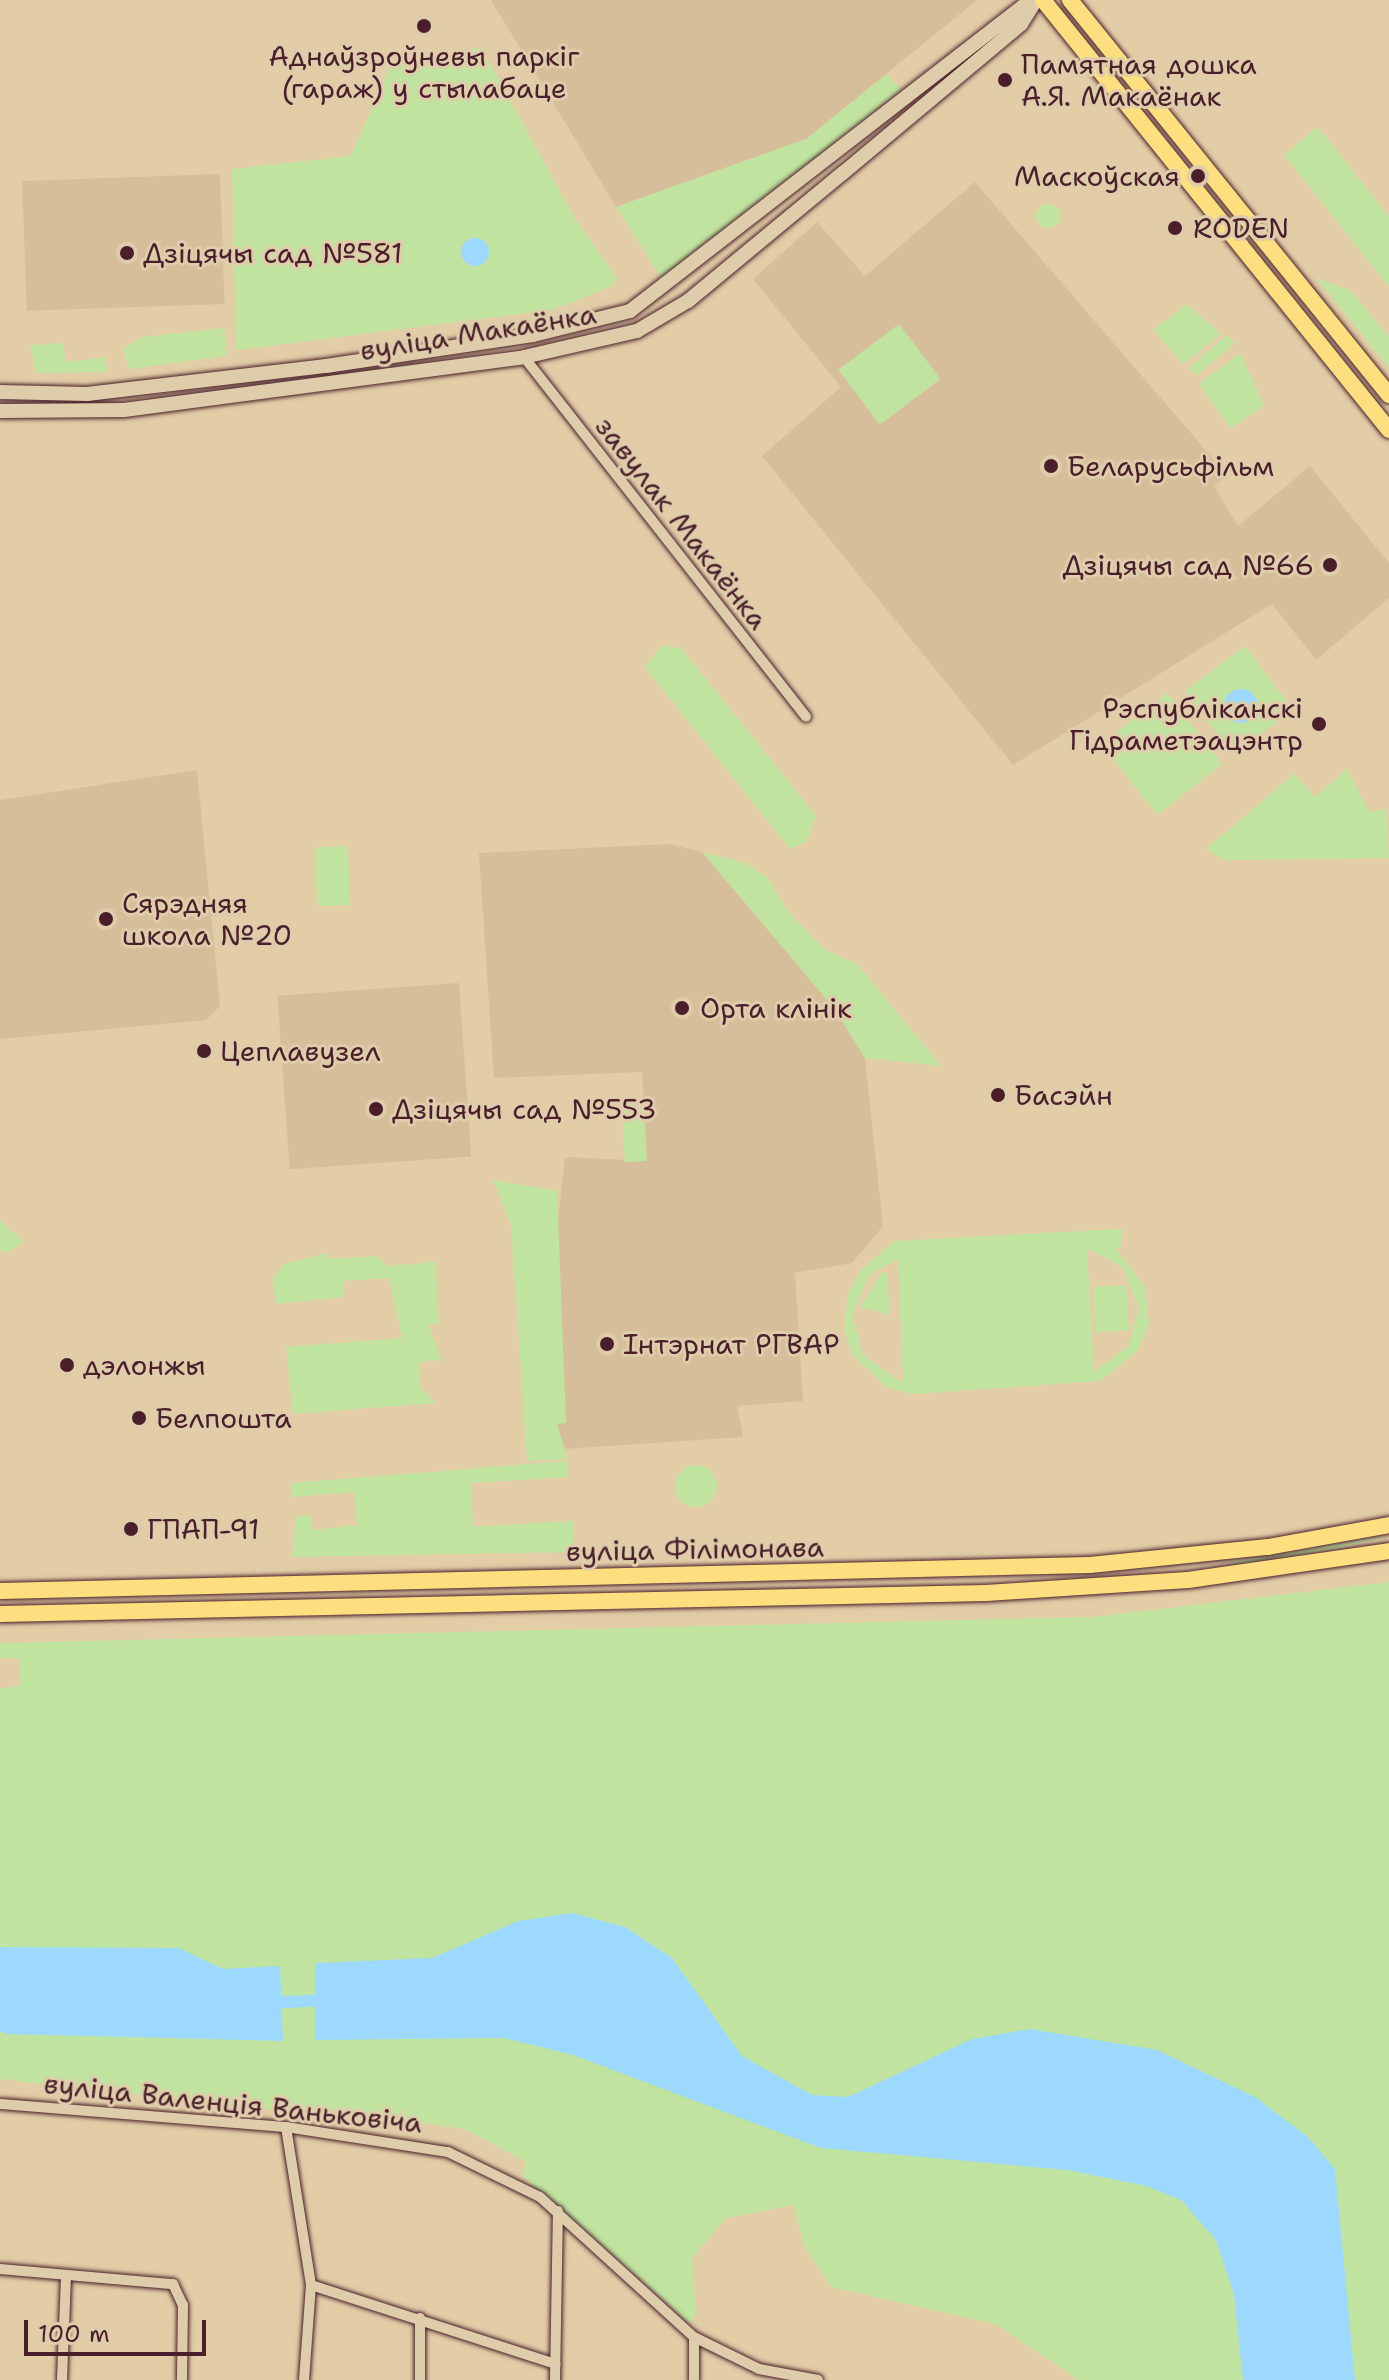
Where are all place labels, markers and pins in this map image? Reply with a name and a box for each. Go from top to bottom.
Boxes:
marker: Аднаўзроўневы паркіг (гараж) у стылабаце [415,17,433,35]
place label: Аднаўзроўневы паркіг (гараж) у стылабаце [268,39,580,105]
place label: Памятная дошка А.Я. Макаёнак [1021,47,1257,113]
marker: Памятная дошка А.Я. Макаёнак [996,71,1014,89]
place label: Маскоўская [1014,159,1180,193]
marker: Маскоўская [1187,165,1209,187]
place label: RODEN [1193,211,1289,245]
marker: RODEN [1164,217,1186,239]
place label: Дзіцячы сад №581 [143,236,403,270]
marker: Дзіцячы сад №581 [118,244,136,262]
place label: Беларусьфільм [1067,449,1274,483]
marker: Беларусьфільм [1042,457,1060,475]
place label: Дзіцячы сад №66 [1063,548,1314,582]
marker: Дзіцячы сад №66 [1321,556,1339,574]
place label: Рэспубліканскі Гідраметэацэнтр [1069,691,1303,757]
marker: Рэспубліканскі Гідраметэацэнтр [1310,715,1328,733]
place label: Сярэдняя школа №20 [122,886,292,952]
marker: Сярэдняя школа №20 [97,910,115,928]
place label: Орта клінік [700,991,852,1025]
marker: Орта клінік [671,997,693,1019]
place label: Цеплавузел [220,1034,381,1068]
marker: Цеплавузел [195,1042,213,1060]
place label: Басэйн [1014,1078,1113,1112]
marker: Басэйн [989,1086,1007,1104]
place label: Дзіцячы сад №553 [392,1092,657,1126]
marker: Дзіцячы сад №553 [367,1100,385,1118]
place label: Інтэрнат РГВАР [623,1327,839,1361]
marker: Інтэрнат РГВАР [598,1335,616,1353]
place label: дэлонжы [83,1348,206,1382]
marker: дэлонжы [58,1356,76,1374]
place label: Белпошта [155,1401,292,1435]
marker: Белпошта [130,1409,148,1427]
place label: ГПАП-91 [147,1512,260,1546]
marker: ГПАП-91 [122,1520,140,1538]

